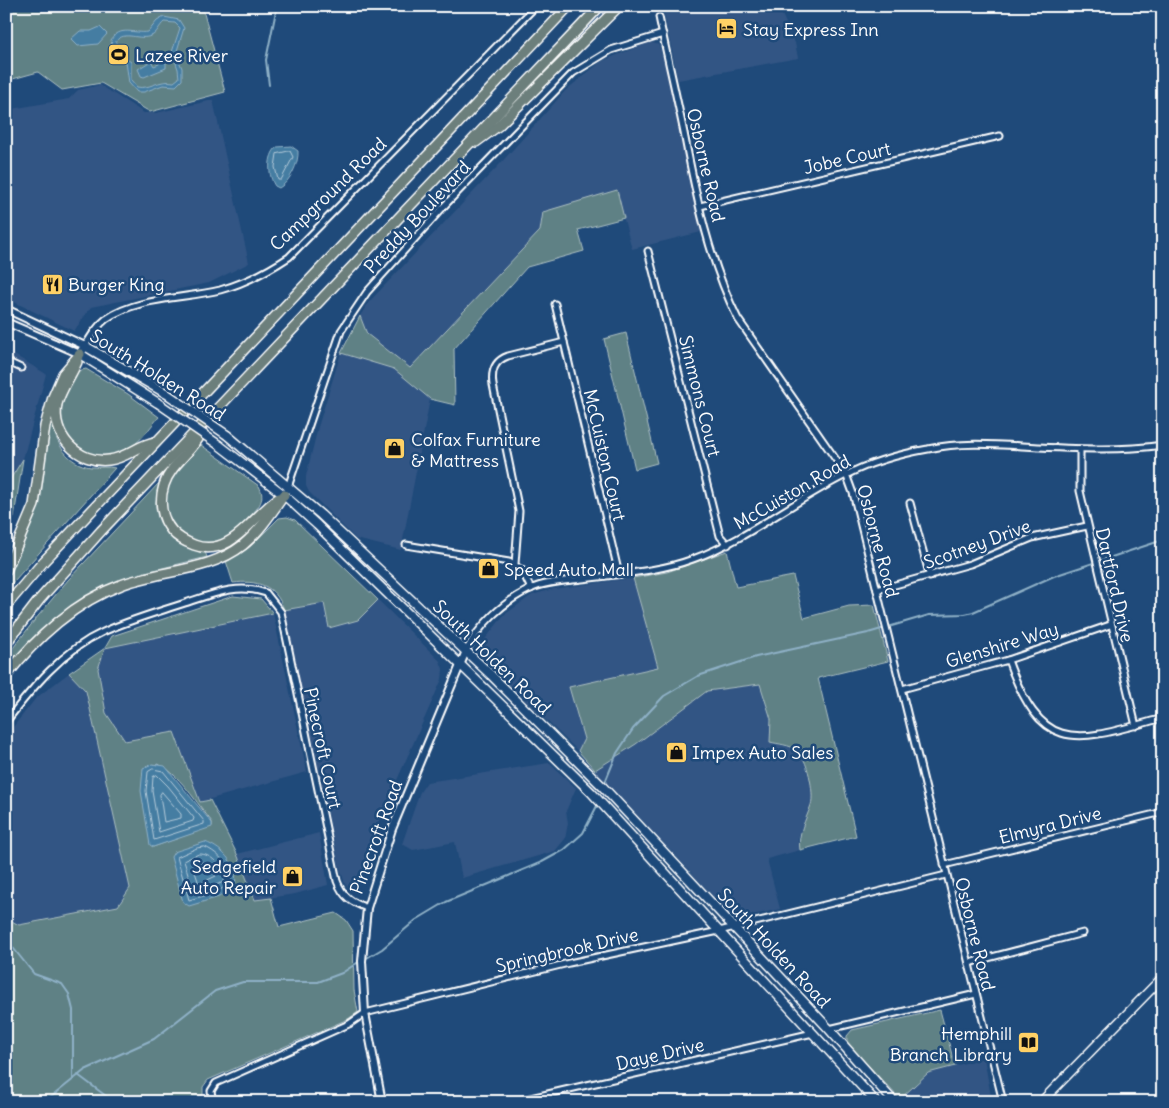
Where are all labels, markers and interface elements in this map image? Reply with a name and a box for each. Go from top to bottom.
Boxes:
hotel icon: Stay Express Inn [715,17,739,41]
place label: Stay Express Inn [743,18,879,41]
sports icon: Lazee River [107,43,131,67]
place label: Lazee River [135,44,229,67]
street label: Osborne Road [682,106,730,225]
street label: Campground Road [265,132,391,256]
street label: Jobe Court [801,137,893,179]
street label: Preddy Boulevard [359,156,475,278]
restaurant icon: Burger King [40,272,64,296]
place label: Burger King [68,273,164,296]
street label: South Holden Road [86,324,230,426]
street label: Simmons Court [674,333,726,459]
street label: McCuiston Court [579,387,631,523]
place label: Colfax Furniture & Mattress [411,428,541,472]
shop icon: Colfax Furniture & Mattress [383,437,407,461]
street label: McCuiston Road [730,449,855,535]
street label: Osborne Road [852,482,904,600]
street label: Scotney Drive [920,514,1034,574]
street label: Dartford Drive [1091,525,1139,645]
shop icon: Speed Auto Mall [476,557,500,581]
place label: Speed Auto Mall [504,558,634,581]
street label: South Holden Road [428,595,556,720]
street label: Glenshire Way [943,617,1061,673]
street label: Pinecroft Court [299,685,347,811]
shop icon: Impex Auto Sales [664,740,688,764]
place label: Impex Auto Sales [692,741,833,764]
street label: Pinecroft Road [345,776,407,897]
street label: Elmyra Drive [996,801,1104,849]
place label: Sedgefield Auto Repair [181,855,277,899]
shop icon: Sedgefield Auto Repair [280,864,304,888]
street label: Osborne Road [950,875,1000,994]
street label: South Holden Road [713,883,836,1013]
street label: Springbrook Drive [494,922,640,978]
place label: Hemphill Branch Library [890,1022,1012,1066]
library icon: Hemphill Branch Library [1016,1031,1040,1055]
street label: Daye Drive [614,1033,706,1075]

